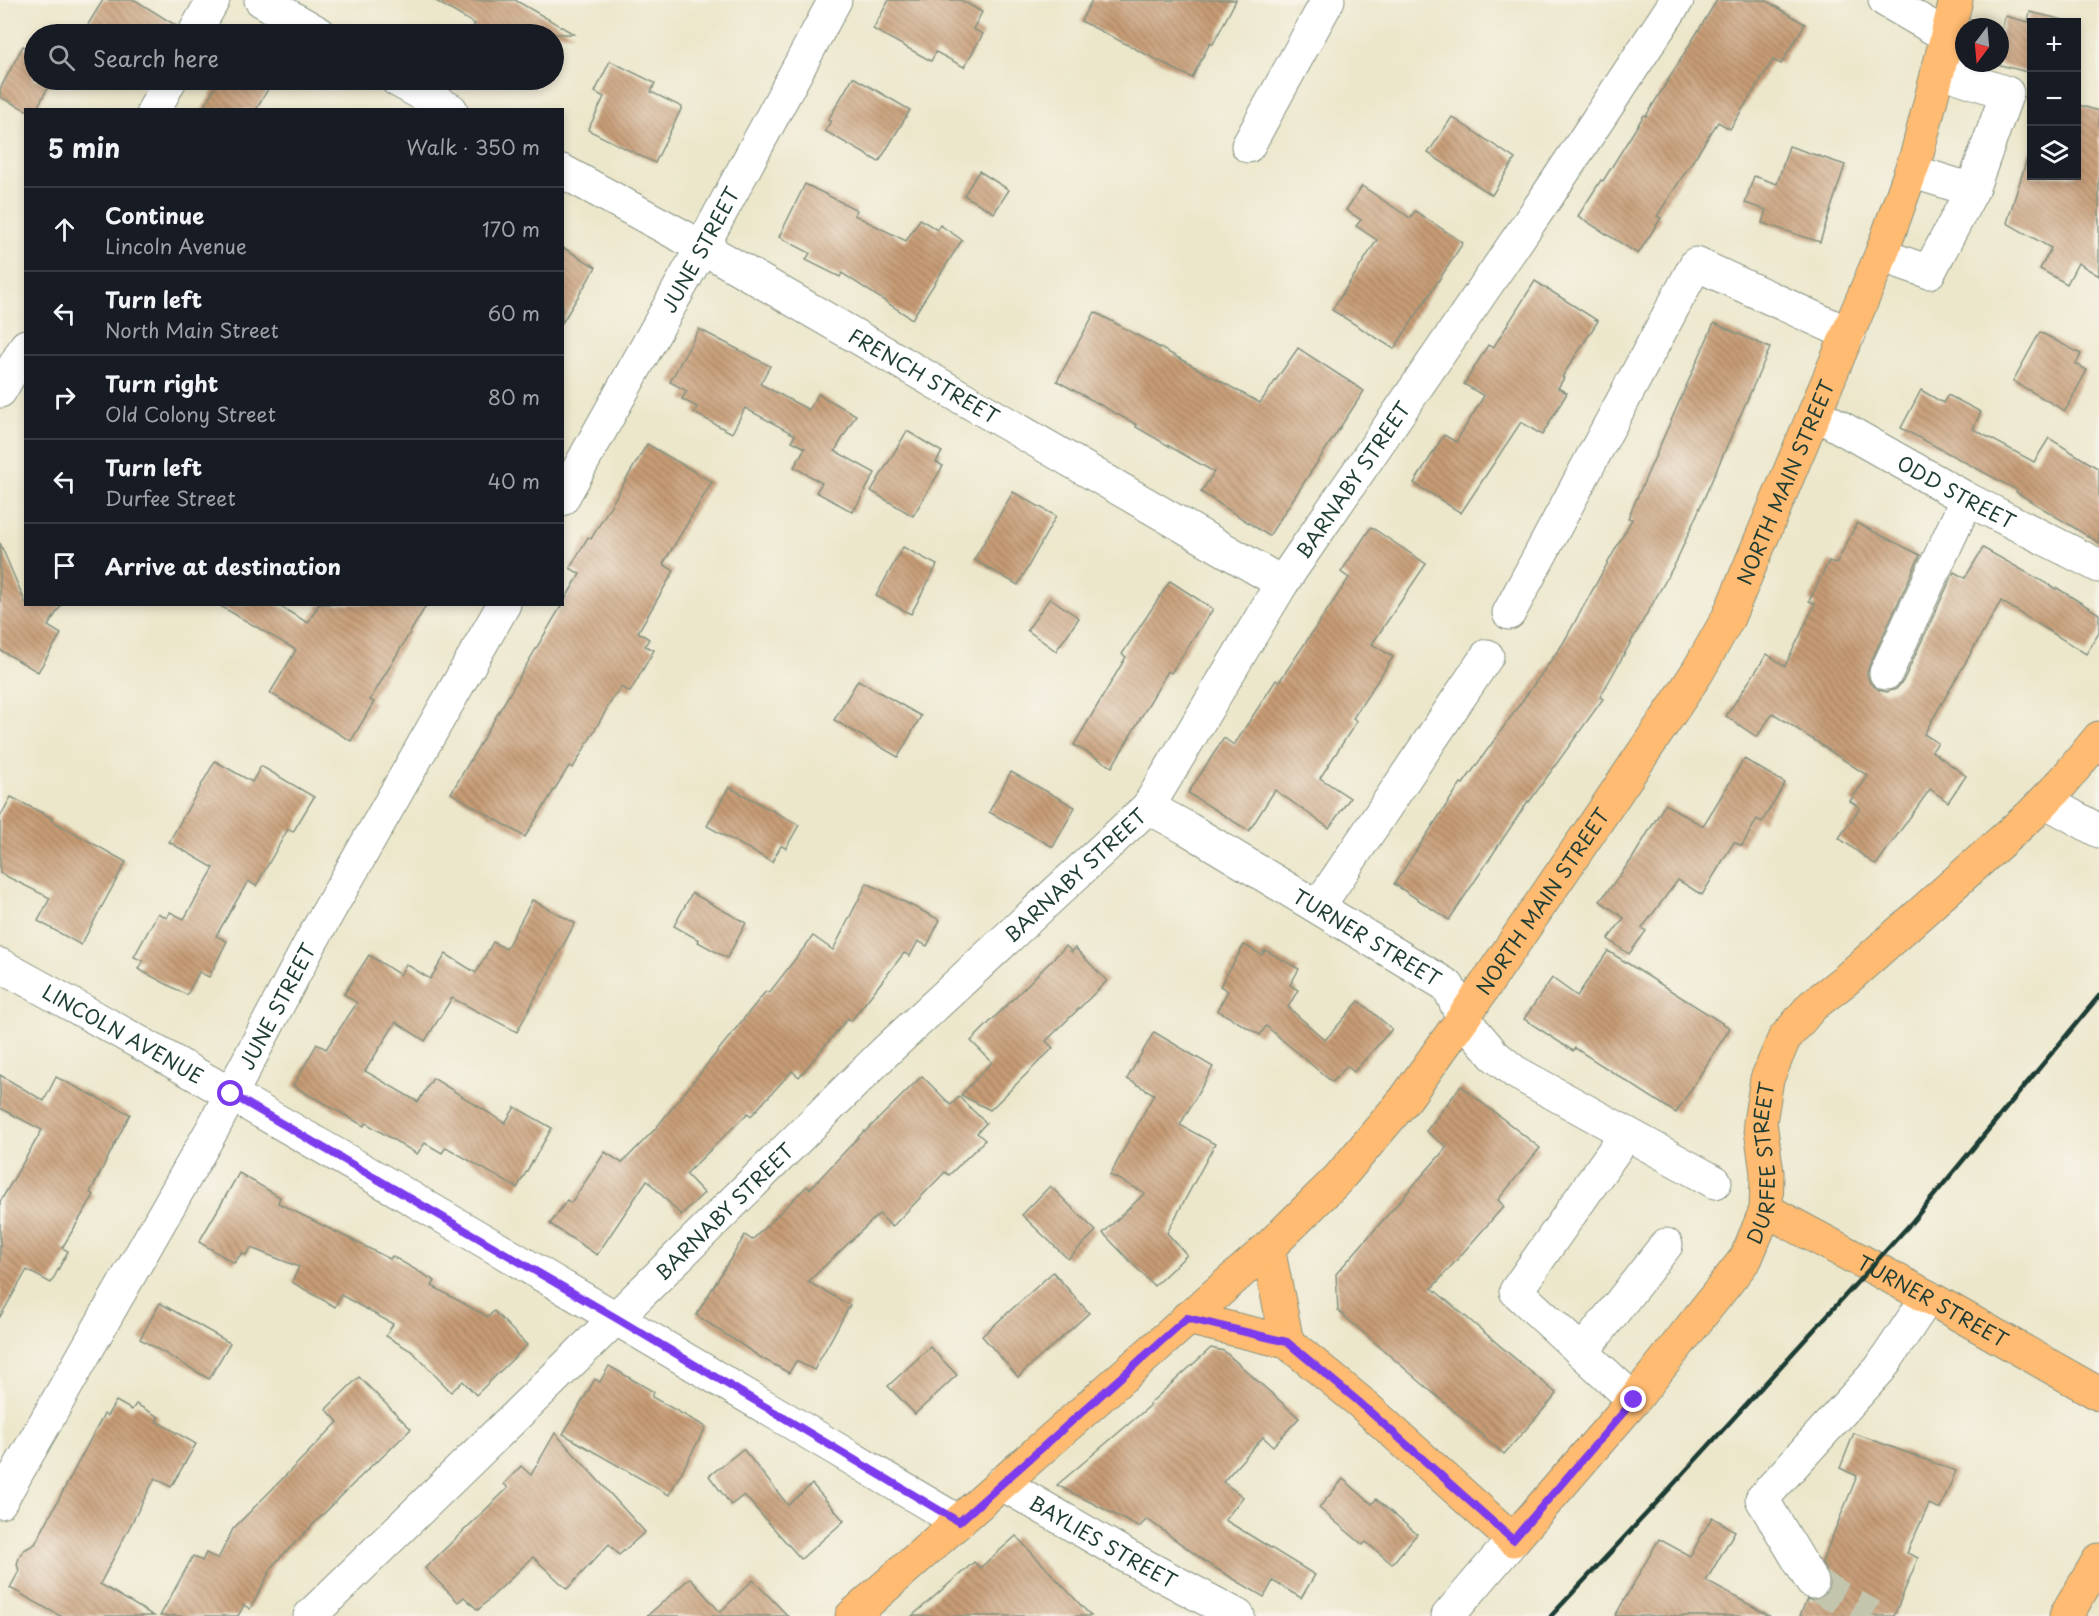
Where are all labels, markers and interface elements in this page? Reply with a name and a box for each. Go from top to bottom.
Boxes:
north arrow [1955,18,2009,72]
map controls [2027,18,2081,180]
button: + [2027,18,2081,72]
search box [24,24,564,90]
icon: search [45,41,78,74]
text: Search here [93,41,219,74]
button: − [2027,72,2081,126]
button: layers [2027,126,2081,180]
text: 5 min [48,128,120,167]
text: Walk · 350 m [407,132,540,162]
street label: JUNE STREET [654,181,747,318]
text: Continue [105,198,204,231]
icon: ahead [48,213,81,246]
text: 170 m [482,214,540,244]
text: Lincoln Avenue [105,231,247,261]
text: Turn left [105,282,202,315]
icon: left [48,297,81,330]
text: 60 m [488,298,540,328]
text: North Main Street [105,315,279,345]
street label: FRENCH STREET [843,320,1005,431]
text: Turn right [105,366,218,399]
street label: NORTH MAIN STREET [1729,375,1842,589]
icon: right [48,381,81,414]
text: 80 m [488,382,540,412]
street label: BARNABY STREET [1288,395,1418,565]
text: Old Colony Street [105,399,276,429]
street label: ODD STREET [1892,448,2021,536]
text: Turn left [105,450,202,483]
icon: left [48,465,81,498]
text: 40 m [488,466,540,496]
text: Durfee Street [105,483,236,513]
icon: arrive [48,549,81,582]
text: Arrive at destination [105,549,341,582]
street label: BARNABY STREET [997,801,1153,949]
street label: NORTH MAIN STREET [1468,802,1617,1000]
street label: TURNER STREET [1287,881,1447,994]
street label: JUNE STREET [231,938,323,1075]
street label: LINCOLN AVENUE [37,976,209,1091]
street label: DURFEE STREET [1739,1079,1782,1248]
route start [217,1080,243,1106]
street label: BARNABY STREET [648,1135,801,1287]
street label: TURNER STREET [1852,1247,2014,1355]
route end [1620,1386,1646,1412]
street label: BAYLIES STREET [1024,1488,1183,1596]

